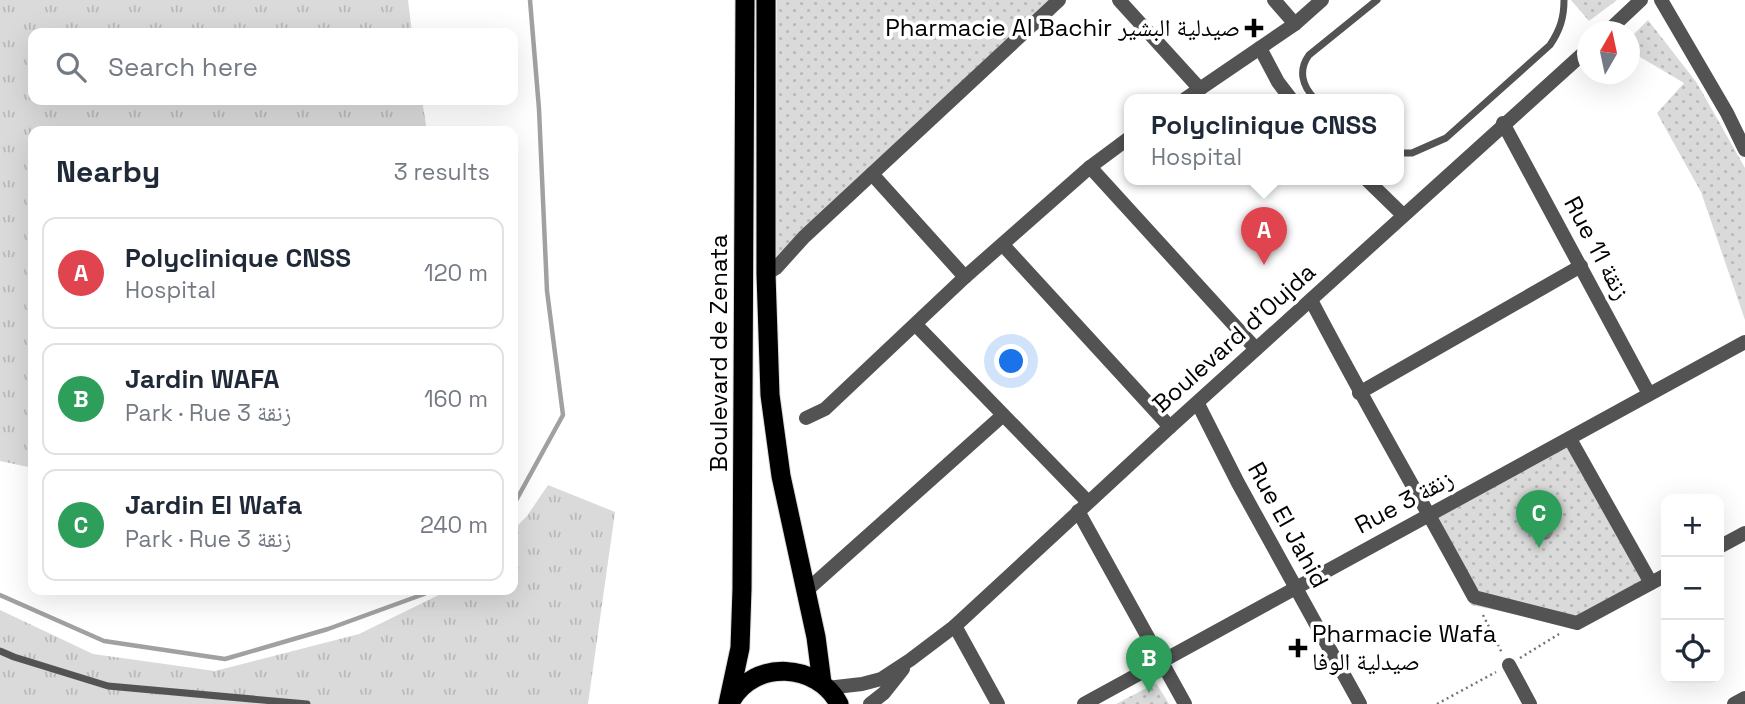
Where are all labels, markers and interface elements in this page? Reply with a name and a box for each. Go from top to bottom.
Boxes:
place label: Pharmacie Al Bachir صيدلية البشير [885,12,1240,43]
marker: Pharmacie Al Bachir صيدلية البشير [1246,20,1262,36]
north arrow [1577,21,1640,84]
search box [28,28,518,105]
icon: search [52,48,90,86]
text: Search here [108,50,258,84]
popup [1124,94,1404,185]
text: Polyclinique CNSS [1151,108,1377,142]
text: Hospital [1151,142,1242,172]
text: Nearby [56,152,160,191]
text: 3 results [394,157,490,187]
street label: Rue 11 زنقة [1557,191,1638,305]
pin: A [1241,207,1287,265]
street label: Boulevard de Zenata [703,234,734,472]
text: Polyclinique CNSS [125,241,351,275]
street label: Boulevard d'Oujda [1146,256,1322,419]
text: A [74,258,88,288]
text: 120 m [424,258,488,288]
text: Hospital [125,275,216,305]
your location [994,344,1028,378]
text: Jardin WAFA [125,362,279,396]
text: B [73,384,89,414]
text: 160 m [424,384,488,414]
text: Park · Rue 3 زنقة [125,398,291,428]
street label: Rue El Jahid [1241,456,1336,593]
street label: Rue 3 زنقة [1349,463,1458,540]
text: Jardin El Wafa [125,488,302,522]
pin: C [1516,490,1562,548]
map controls [1661,494,1724,683]
button: + [1661,494,1724,557]
text: C [74,510,88,540]
text: 240 m [420,510,488,540]
text: Park · Rue 3 زنقة [125,524,291,554]
button: − [1661,557,1724,620]
place label: Pharmacie Wafa صيدلية الوفا [1312,618,1497,677]
button: locate [1661,620,1724,683]
pin: B [1126,635,1172,693]
marker: Pharmacie Wafa صيدلية الوفا [1290,640,1306,656]

